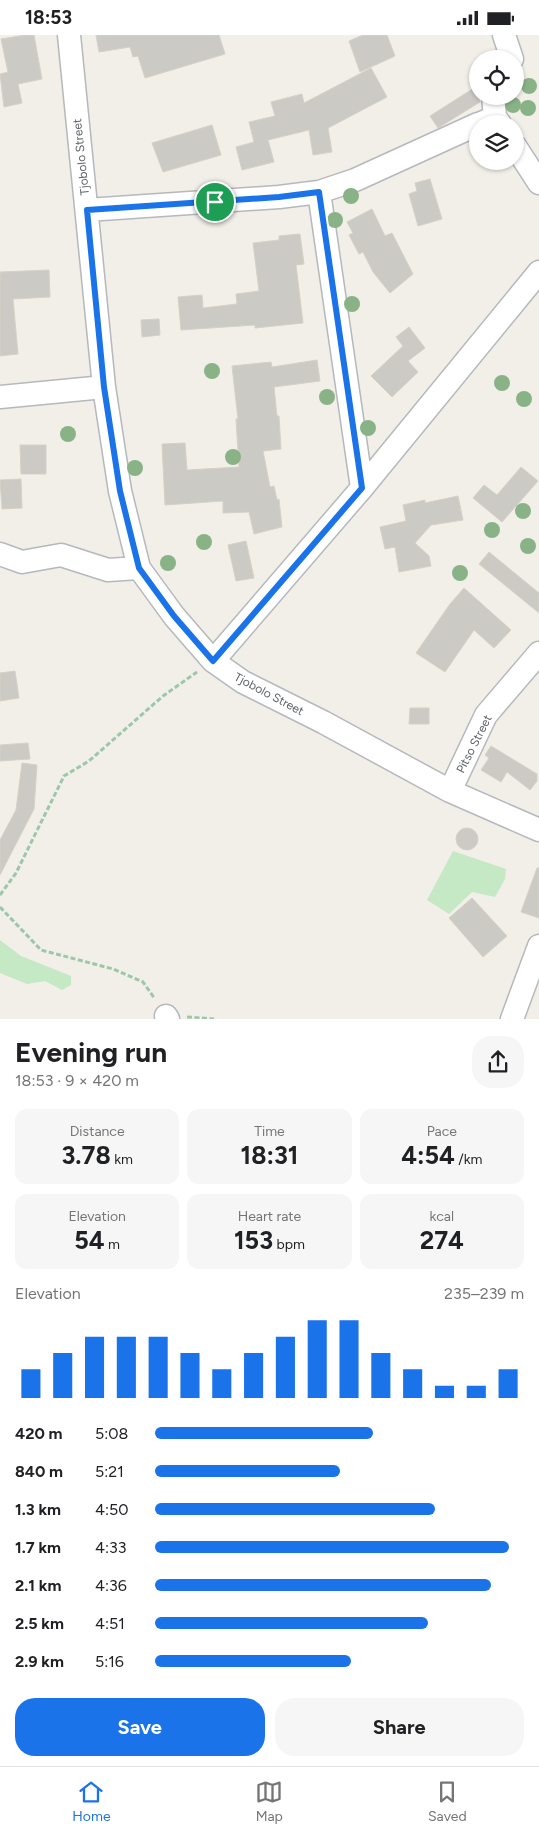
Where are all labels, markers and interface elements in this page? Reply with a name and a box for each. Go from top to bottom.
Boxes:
text: 18:53 [25,6,72,29]
map controls [469,50,524,170]
button: locate [469,50,524,105]
button: layers [469,115,524,170]
street label: Tjobolo Street [70,118,92,196]
pin [194,181,236,223]
icon: arrive [201,188,229,216]
street label: Tjobolo Street [232,670,307,718]
street label: Pitso Street [453,712,495,775]
text: Evening run [15,1035,167,1069]
button: share [472,1036,524,1088]
text: 18:53 · 9 × 420 m [15,1071,139,1090]
text: Distance [70,1123,125,1140]
text: Time [254,1123,285,1140]
text: Pace [427,1123,457,1140]
text: 3.78 [61,1140,111,1170]
text: 18:31 [241,1140,298,1170]
text: 4:54 [401,1140,455,1170]
text: km [111,1151,133,1168]
text: /km [455,1151,482,1168]
text: Elevation [68,1208,126,1225]
text: Heart rate [238,1208,301,1225]
text: kcal [430,1208,454,1225]
text: 54 [74,1225,105,1255]
text: 153 [234,1225,273,1255]
text: 274 [420,1225,464,1255]
text: m [105,1236,120,1253]
text: bpm [273,1236,305,1253]
text: Elevation [15,1284,81,1303]
text: 235–239 m [444,1284,524,1303]
text: 420 m [15,1424,63,1443]
text: 5:08 [95,1424,128,1443]
text: 840 m [15,1462,63,1481]
text: 5:21 [95,1462,124,1481]
text: 1.3 km [15,1500,61,1519]
text: 4:50 [95,1500,128,1519]
text: 1.7 km [15,1538,61,1557]
text: 4:33 [95,1538,126,1557]
text: 2.1 km [15,1576,61,1595]
text: 4:36 [95,1576,127,1595]
text: 2.5 km [15,1614,64,1633]
text: 4:51 [95,1614,125,1633]
text: 2.9 km [15,1652,64,1671]
text: 5:16 [95,1652,124,1671]
button: Save [15,1698,265,1756]
button: Share [275,1698,524,1756]
tab: Home [72,1778,111,1825]
tab: Map [255,1778,283,1825]
tab: Saved [428,1778,467,1825]

